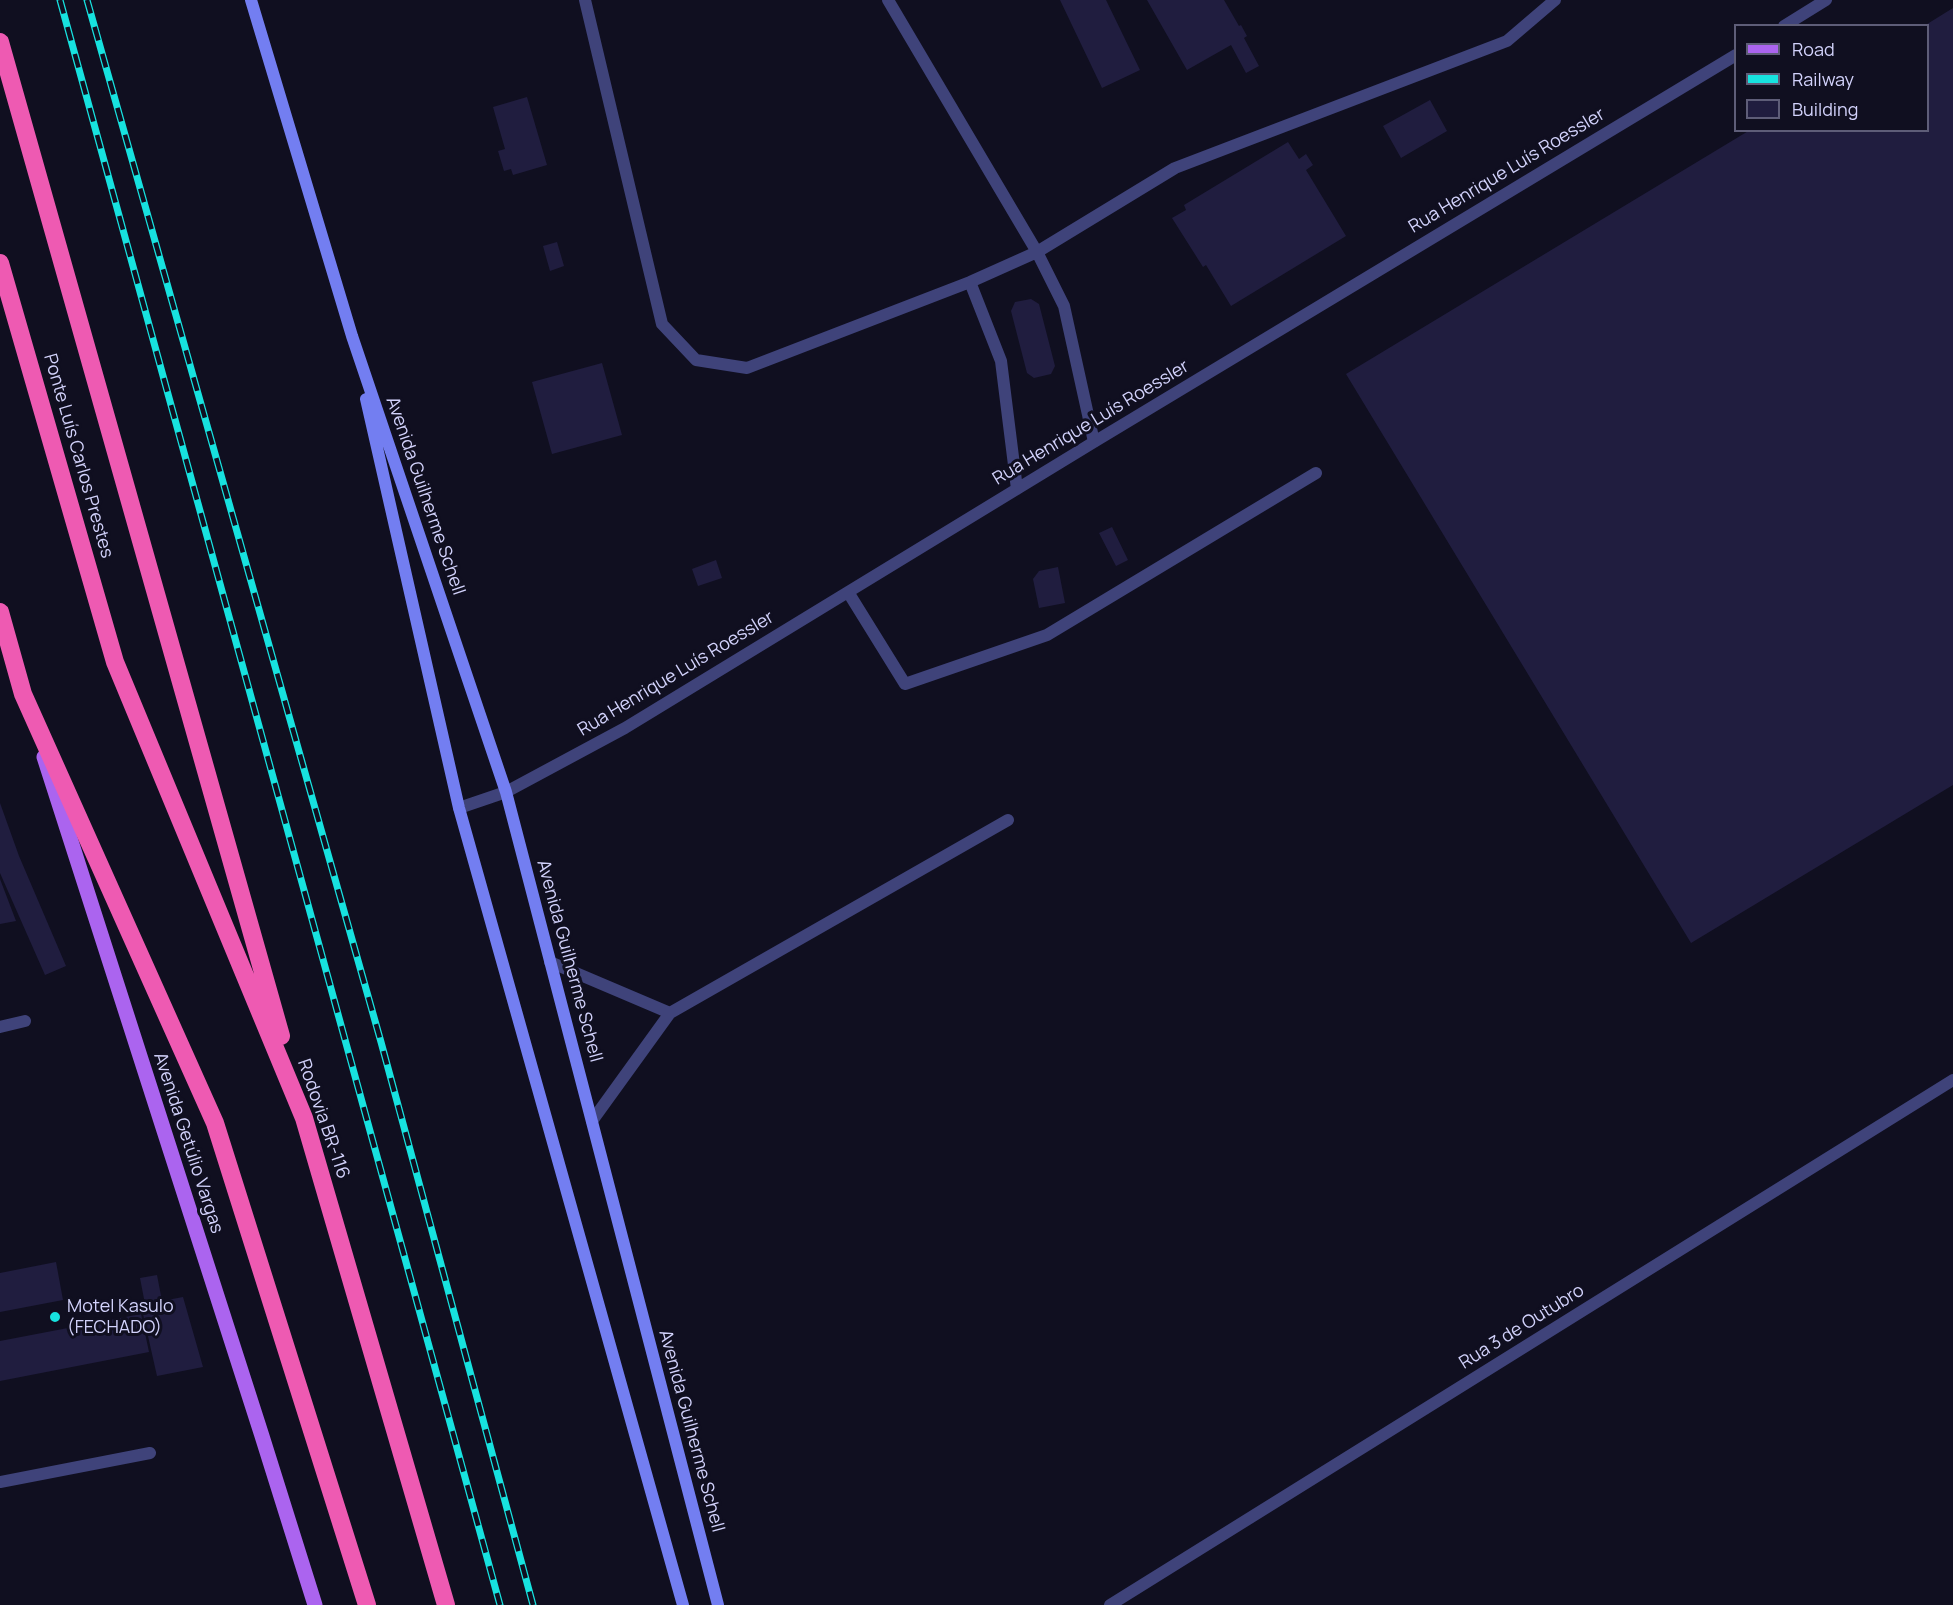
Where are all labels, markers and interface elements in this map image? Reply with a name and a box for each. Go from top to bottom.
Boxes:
legend [1734,24,1929,132]
text: Road [1792,37,1835,61]
text: Railway [1792,67,1854,91]
text: Building [1792,97,1858,121]
street label: Rua Henrique Luís Roessler [1405,104,1609,238]
street label: Ponte Luís Carlos Prestes [38,351,118,561]
street label: Rua Henrique Luís Roessler [989,356,1193,490]
street label: Avenida Guilherme Schell [381,394,469,598]
street label: Rua Henrique Luís Roessler [574,607,778,741]
street label: Avenida Guilherme Schell [532,858,606,1064]
street label: Avenida Getúlio Vargas [149,1050,227,1236]
street label: Rodovia BR-116 [292,1056,354,1182]
street label: Rua 3 de Outubro [1456,1280,1588,1374]
place label: Motel Kasulo (FECHADO) [67,1296,174,1338]
marker: Motel Kasulo (FECHADO) [48,1310,62,1324]
street label: Avenida Guilherme Schell [654,1328,728,1534]

